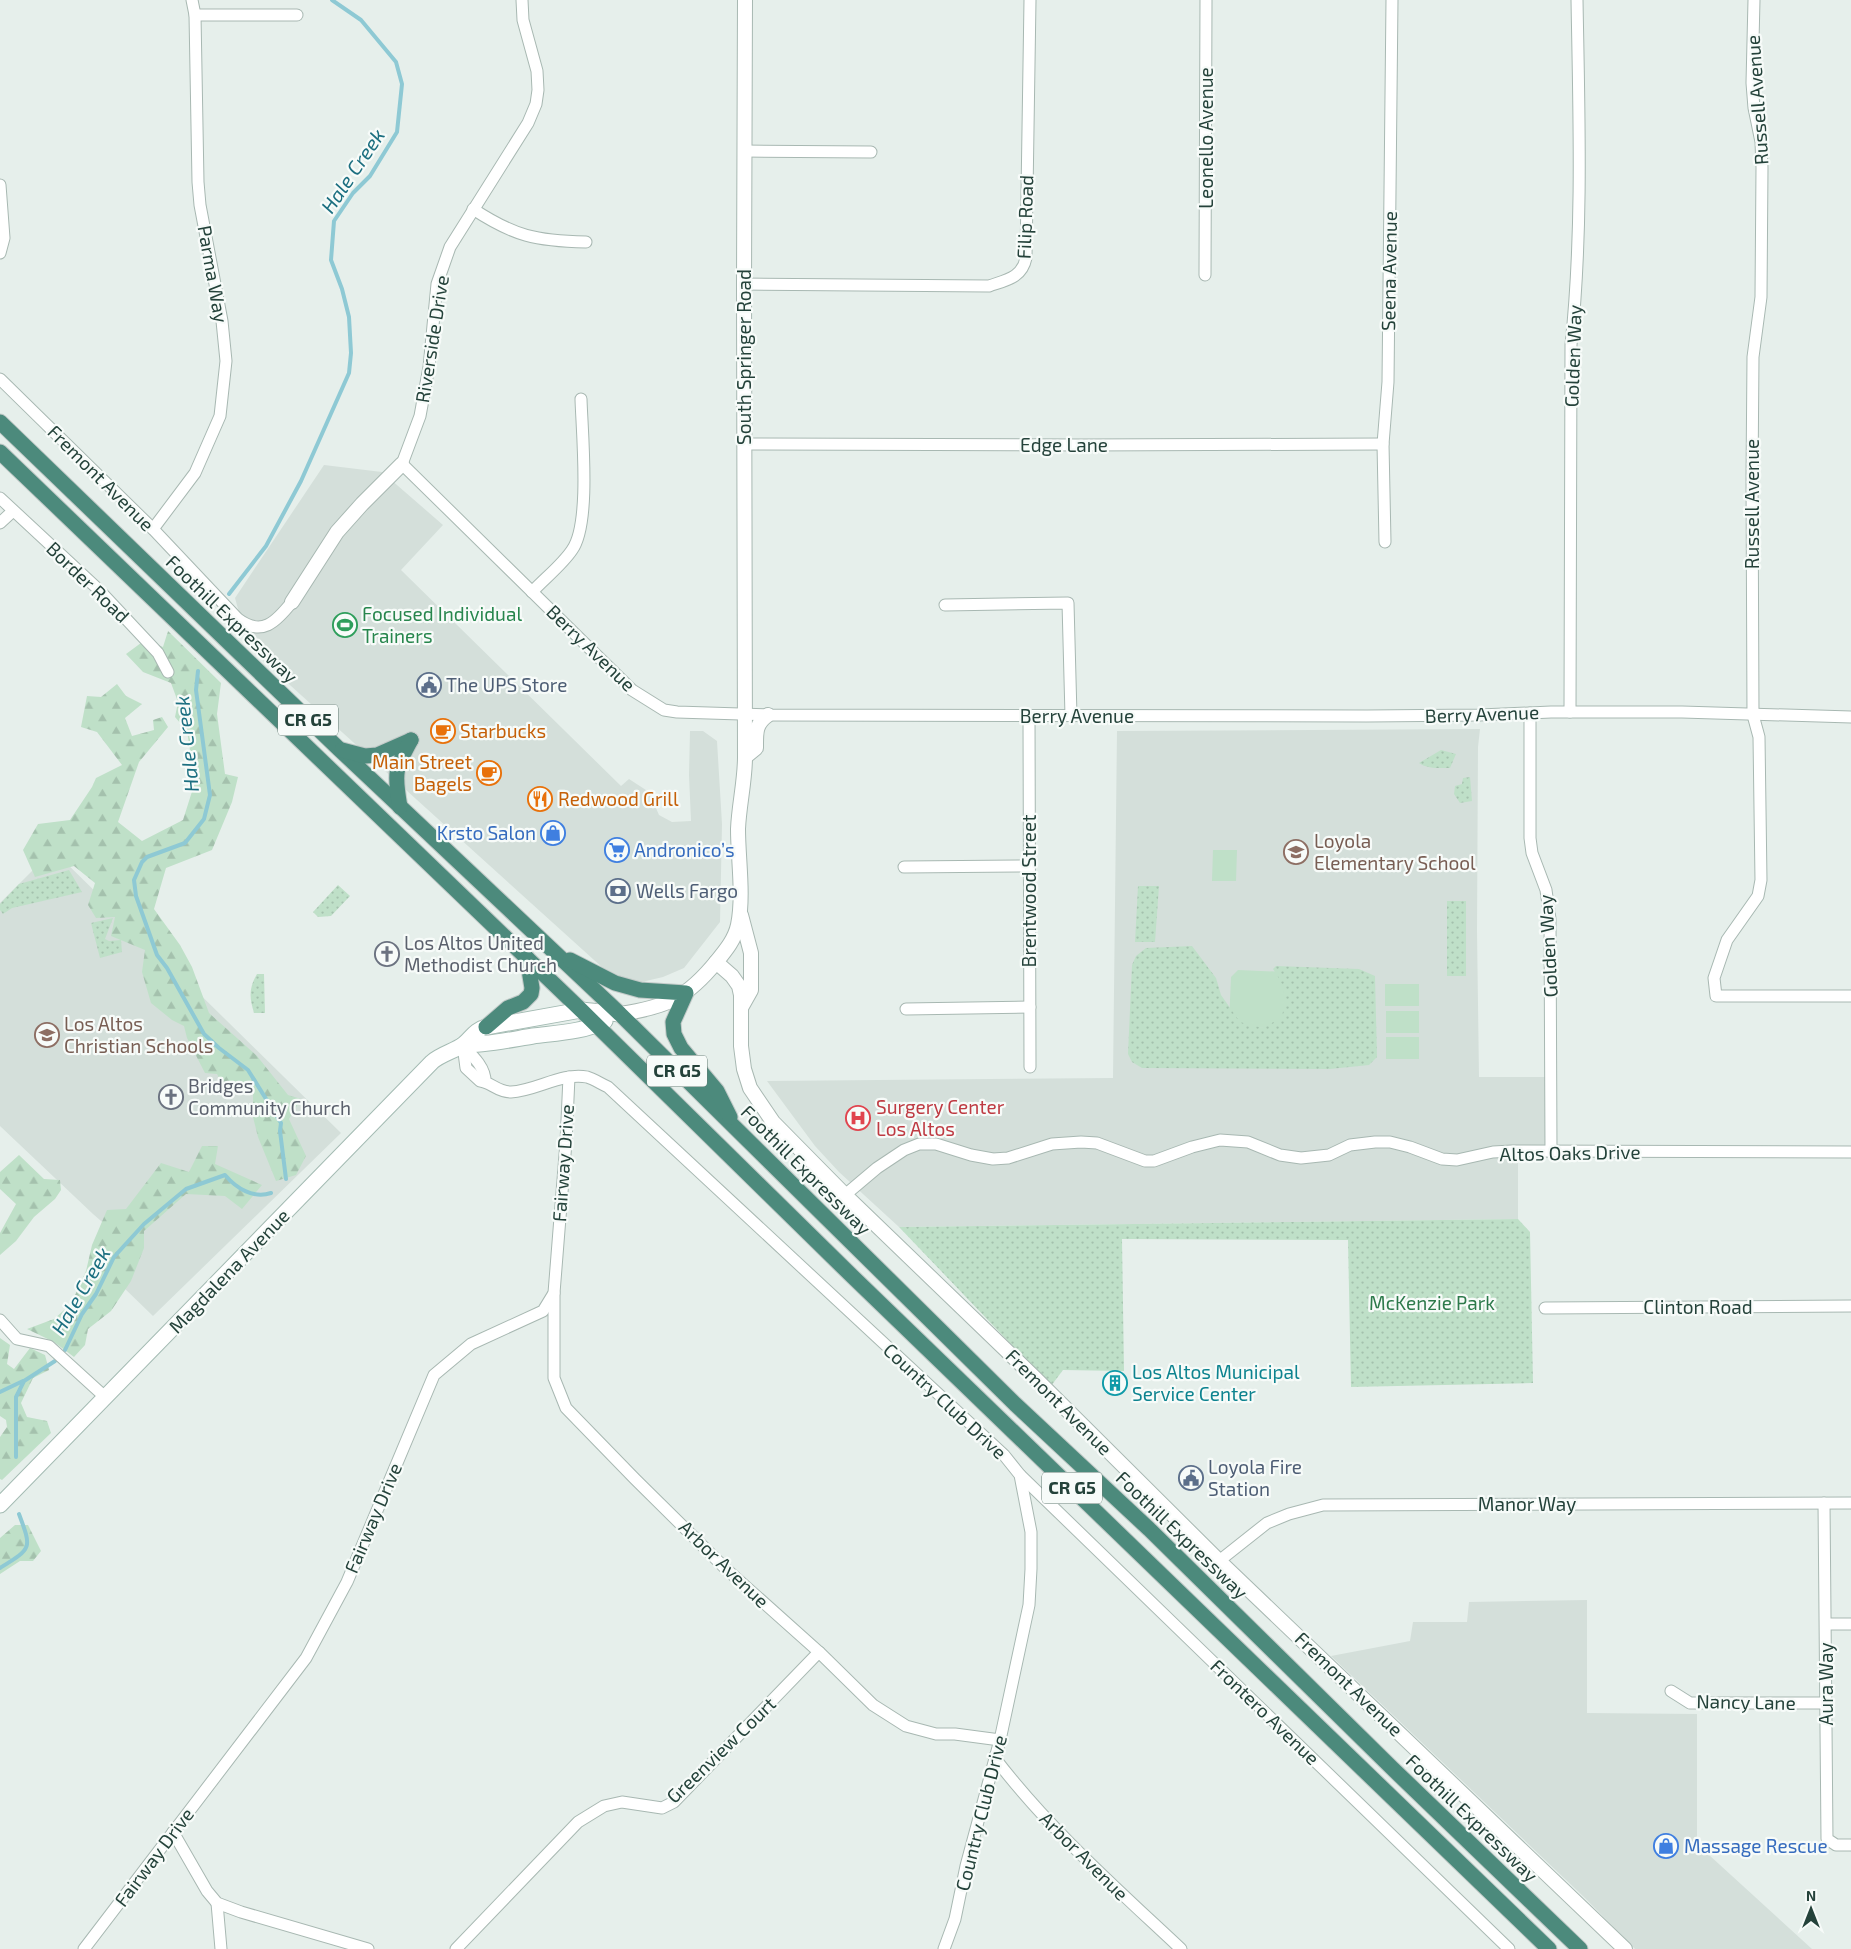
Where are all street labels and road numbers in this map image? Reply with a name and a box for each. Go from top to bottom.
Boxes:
street label: Russell Avenue [1740,34,1773,166]
street label: Leonello Avenue [1194,67,1217,209]
street label: Filip Road [1012,174,1037,260]
street label: Seena Avenue [1376,211,1401,331]
street label: Parma Way [194,223,233,324]
street label: South Springer Road [732,269,755,445]
street label: Riverside Drive [410,273,453,404]
street label: Golden Way [1559,304,1586,408]
street label: Fremont Avenue [43,420,159,536]
street label: Edge Lane [1020,433,1108,456]
street label: Russell Avenue [1740,439,1763,569]
street label: Border Road [42,536,135,627]
street label: Foothill Expressway [162,550,303,687]
street label: Berry Avenue [542,600,640,696]
street label: Berry Avenue [1424,700,1540,727]
road number: CR G5 [278,704,338,736]
street label: Berry Avenue [1020,704,1134,727]
street label: Brentwood Street [1017,815,1040,967]
street label: Golden Way [1533,894,1562,998]
road number: CR G5 [647,1056,707,1086]
street label: Foothill Expressway [737,1100,876,1239]
street label: Fairway Drive [547,1104,578,1222]
street label: Altos Oaks Drive [1499,1140,1641,1165]
street label: Magdalena Avenue [164,1204,294,1338]
street label: Clinton Road [1643,1295,1753,1318]
street label: Country Club Drive [879,1338,1012,1464]
street label: Fremont Avenue [1001,1344,1117,1460]
street label: Fairway Drive [339,1459,406,1576]
street label: Foothill Expressway [1112,1466,1253,1603]
road number: CR G5 [1042,1472,1102,1504]
street label: Manor Way [1478,1492,1576,1515]
street label: Arbor Avenue [675,1515,774,1612]
street label: Fremont Avenue [1291,1627,1408,1741]
street label: Aura Way [1814,1643,1837,1725]
street label: Frontero Avenue [1206,1654,1324,1769]
street label: Nancy Lane [1696,1689,1796,1714]
street label: Greenview Court [661,1692,780,1807]
street label: Country Club Drive [950,1733,1011,1893]
street label: Foothill Expressway [1402,1749,1543,1886]
street label: Fairway Drive [109,1803,198,1911]
street label: Arbor Avenue [1035,1807,1133,1905]

